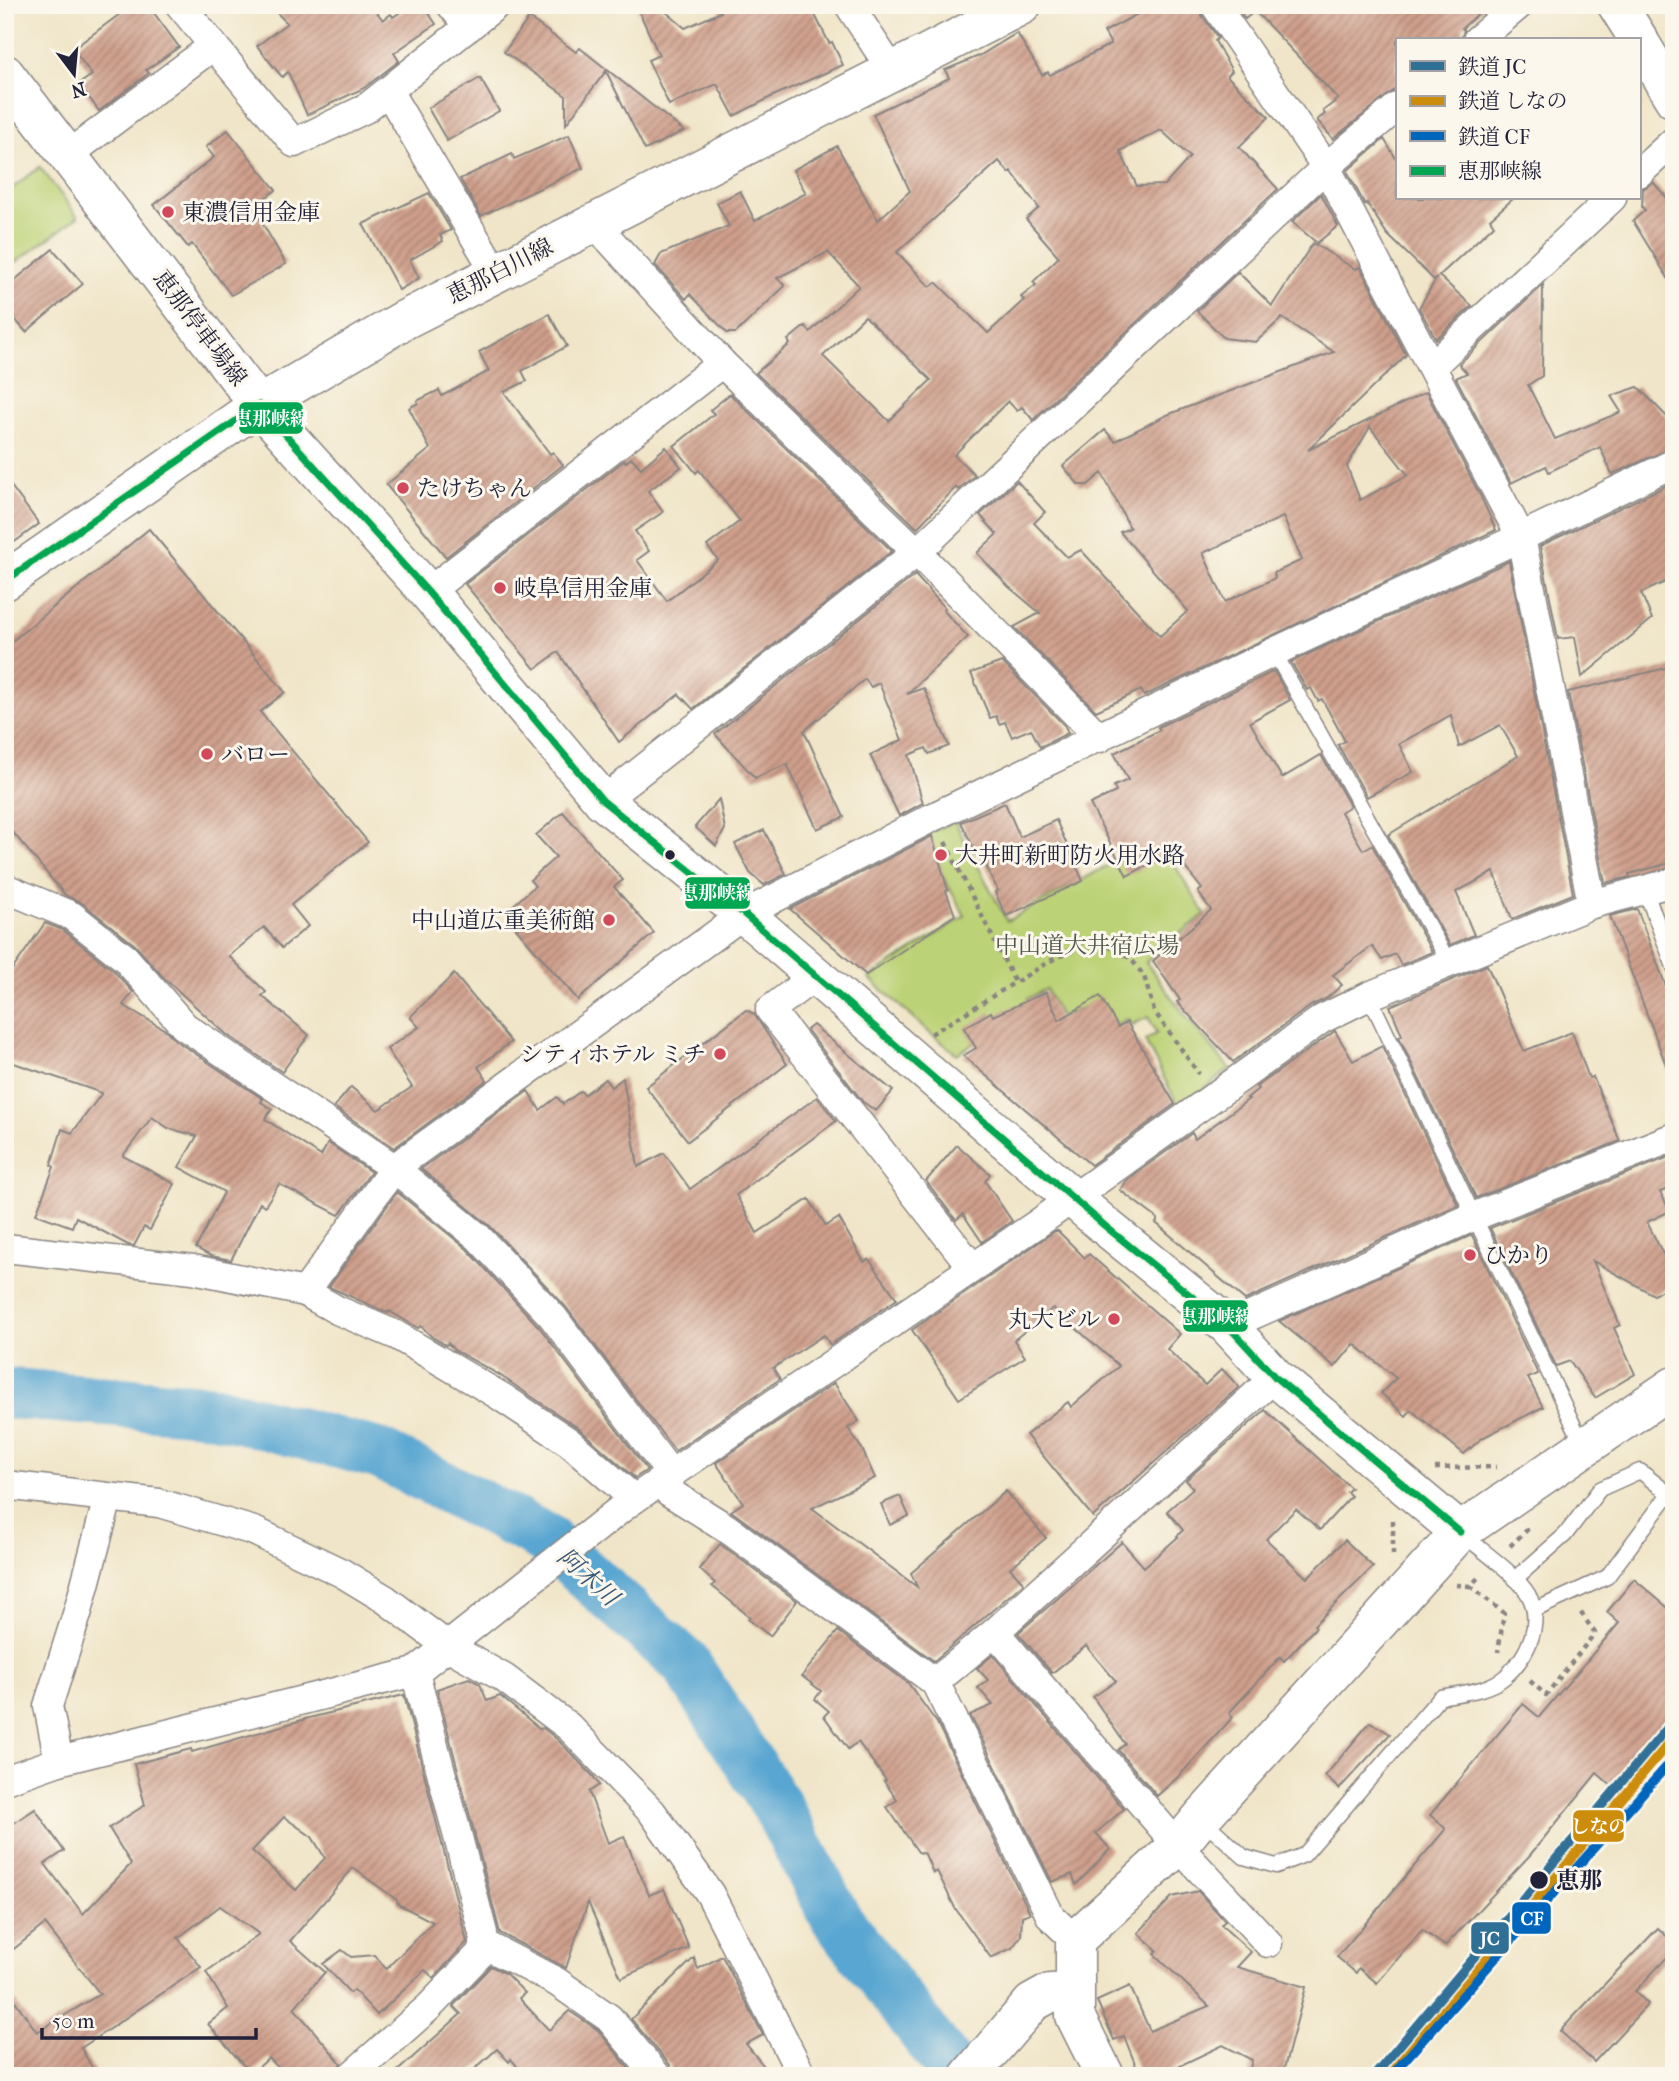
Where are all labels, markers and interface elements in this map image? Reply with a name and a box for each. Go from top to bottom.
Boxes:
north arrow [38,38,108,108]
legend [1396,38,1640,200]
text: 鉄道 JC [1458,55,1526,79]
text: N [68,77,88,102]
text: 鉄道 しなの [1458,89,1568,113]
text: 鉄道 CF [1458,125,1530,149]
text: 恵那峡線 [1458,159,1542,183]
place label: 東濃信用金庫 [182,199,320,226]
marker: 東濃信用金庫 [160,204,176,220]
street label: 恵那白川線 [443,233,557,309]
street label: 恵那停車場線 [148,265,252,391]
line badge: 恵那峡線 [238,401,304,435]
text: 恵那峡線 [233,408,309,430]
place label: たけちゃん [417,475,532,502]
marker: たけちゃん [395,480,411,496]
place label: 岐阜信用金庫 [514,575,652,602]
marker: 岐阜信用金庫 [492,580,508,596]
place label: バロー [221,741,290,768]
marker: バロー [199,746,215,762]
place label: 大井町新町防火用水路 [955,842,1185,869]
marker: 大井町新町防火用水路 [933,847,949,863]
unlabelled marker [663,848,677,862]
line badge: 恵那峡線 [684,876,751,910]
text: 恵那峡線 [679,882,755,904]
place label: 中山道広重美術館 [411,907,595,934]
marker: 中山道広重美術館 [601,912,617,928]
park label: 中山道大井宿広場 [995,932,1179,959]
place label: シティホテル ミチ [520,1041,706,1068]
marker: シティホテル ミチ [712,1046,728,1062]
place label: ひかり [1484,1242,1553,1269]
marker: ひかり [1462,1247,1478,1263]
line badge: 恵那峡線 [1182,1299,1249,1333]
place label: 丸大ビル [1008,1306,1100,1333]
text: 恵那峡線 [1178,1306,1254,1328]
marker: 丸大ビル [1106,1311,1122,1327]
water label: 阿木川 [552,1543,626,1614]
line badge: しなの [1572,1809,1625,1843]
text: しなの [1570,1816,1628,1838]
place label: 恵那 [1556,1867,1602,1894]
marker: 恵那 [1528,1869,1550,1891]
line badge: CF [1511,1901,1552,1935]
text: CF [1521,1908,1544,1930]
line badge: JC [1470,1921,1510,1955]
text: JC [1478,1928,1500,1950]
scale bar [42,1997,256,2041]
text: 50 m [52,2009,95,2033]

